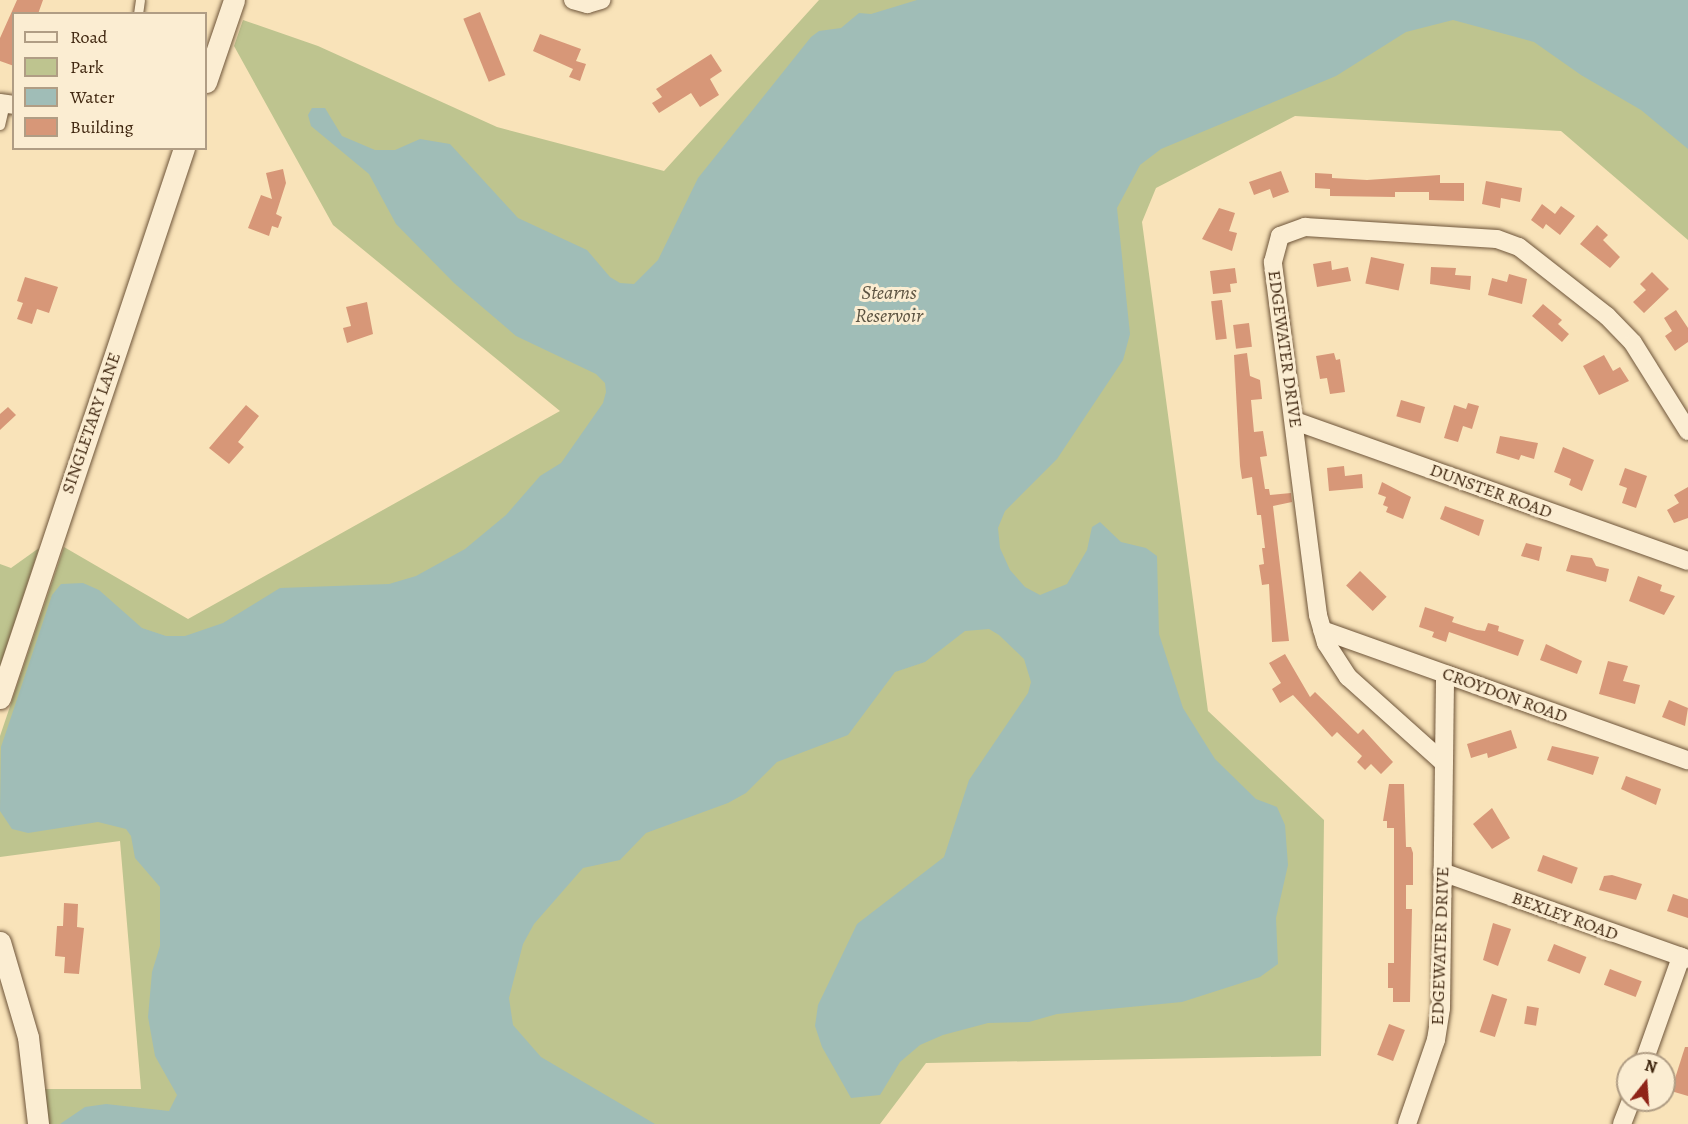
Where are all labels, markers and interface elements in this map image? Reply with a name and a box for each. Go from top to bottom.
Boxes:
legend [12,12,207,150]
text: Road [70,25,107,49]
text: Park [70,55,104,79]
text: Water [70,85,115,109]
text: Building [70,115,134,139]
street label: EDGEWATER DRIVE [1263,269,1307,429]
water label: Stearns Reservoir [855,280,923,327]
street label: SINGLETARY LANE [57,349,125,497]
street label: DUNSTER ROAD [1427,459,1555,523]
street label: CROYDON ROAD [1439,662,1571,728]
street label: EDGEWATER DRIVE [1426,866,1454,1026]
street label: BEXLEY ROAD [1509,887,1621,945]
north arrow [1616,1052,1676,1112]
text: N [1642,1054,1659,1079]

